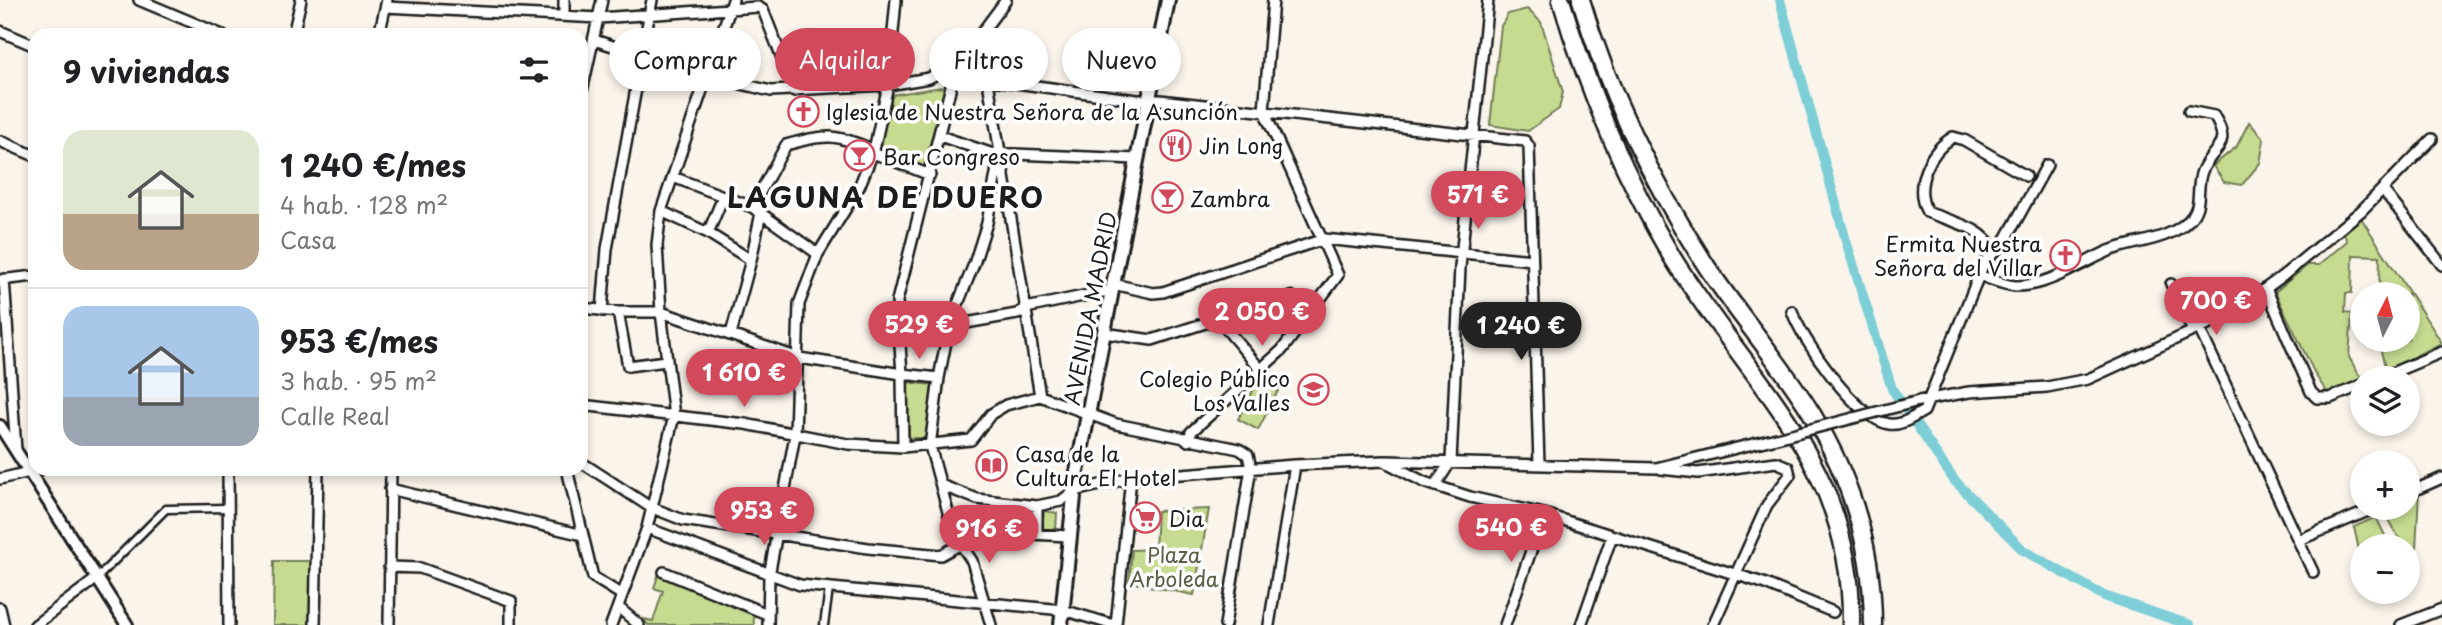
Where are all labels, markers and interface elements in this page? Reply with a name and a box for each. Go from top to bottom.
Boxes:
chip: Comprar [609,28,761,91]
chip: Alquilar [775,28,915,91]
chip: Filtros [929,28,1048,91]
chip: Nuevo [1062,28,1181,91]
text: 9 viviendas [63,48,230,93]
icon: filters [515,51,553,89]
church icon: Iglesia de Nuestra Señora de la Asunción [786,94,820,128]
place label: Iglesia de Nuestra Señora de la Asunción [826,95,1239,127]
restaurant icon: Jin Long [1159,128,1193,162]
place label: Jin Long [1199,129,1284,161]
bar icon: Bar Congreso [843,139,877,173]
place label: Bar Congreso [883,140,1020,172]
text: 1 240 €/mes [280,142,466,187]
icon: home [119,158,203,242]
pin: 571 € [1429,172,1527,231]
district label: LAGUNA DE DUERO [727,175,1045,218]
text: 571 € [1447,176,1509,211]
bar icon: Zambra [1150,181,1184,215]
place label: Zambra [1190,182,1270,214]
text: 4 hab. · 128 m² [280,187,448,222]
street label: AVENIDA MADRID [1055,208,1123,408]
text: Casa [280,222,336,257]
place label: Ermita Nuestra Señora del Villar [1874,227,2043,283]
church icon: Ermita Nuestra Señora del Villar [2048,238,2082,272]
pin: 700 € [2167,278,2265,337]
text: 700 € [2180,282,2252,317]
north arrow [2350,282,2420,352]
map controls [2350,282,2420,604]
pin: 2 050 € [1197,288,1327,348]
text: 2 050 € [1214,293,1310,328]
pin: 529 € [870,302,968,361]
pin: 1 240 € [1456,302,1586,362]
text: 529 € [884,306,954,341]
text: 1 240 € [1477,307,1565,342]
text: 953 €/mes [280,318,438,363]
icon: home [119,334,203,418]
pin: 1 610 € [679,350,809,409]
text: 1 610 € [702,354,786,389]
place label: Colegio Público Los Valles [1139,362,1290,418]
text: 3 hab. · 95 m² [280,363,437,398]
button: layers [2350,366,2420,436]
school or university icon: Colegio Público Los Valles [1296,373,1330,407]
text: Calle Real [280,398,390,433]
place label: Casa de la Cultura El Hotel [1015,437,1176,493]
library icon: Casa de la Cultura El Hotel [975,448,1009,482]
button: + [2350,450,2420,520]
pin: 953 € [715,488,813,547]
text: 953 € [730,492,798,527]
supermarket icon: Dia [1129,501,1163,535]
place label: Dia [1169,502,1204,534]
pin: 540 € [1462,504,1560,564]
pin: 916 € [940,505,1038,565]
text: 540 € [1474,509,1548,544]
text: 916 € [956,510,1022,545]
button: − [2350,534,2420,604]
park label: Plaza Arboleda [1129,538,1219,594]

